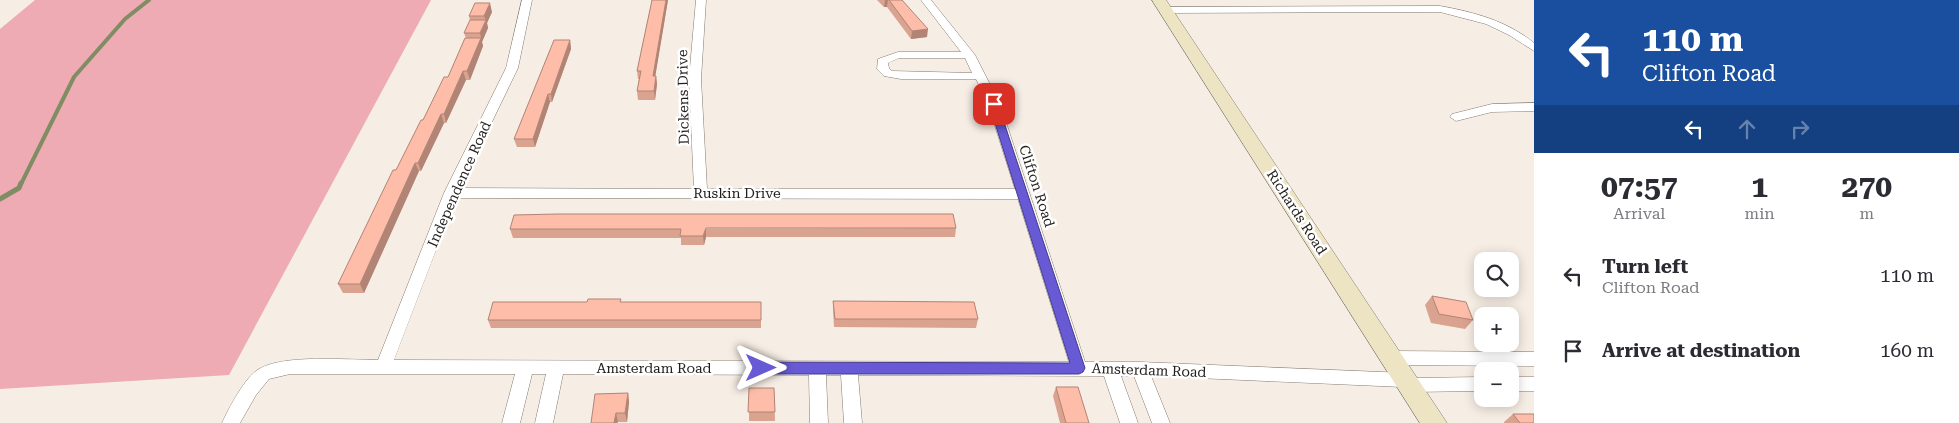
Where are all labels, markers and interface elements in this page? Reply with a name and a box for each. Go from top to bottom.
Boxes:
text: 110 m [1642,19,1743,60]
icon: left [1559,20,1624,85]
street label: Dickens Drive [674,49,692,145]
text: Clifton Road [1642,61,1776,86]
pin [973,83,1015,125]
icon: arrive [980,90,1008,118]
icon: left [1680,115,1708,143]
icon: ahead [1733,115,1761,143]
icon: right [1786,115,1814,143]
street label: Independence Road [424,119,494,249]
street label: Clifton Road [1016,143,1058,229]
street label: Richards Road [1264,167,1330,257]
text: 07:57 [1601,169,1678,204]
text: 1 [1751,169,1768,204]
text: 270 [1842,169,1892,204]
street label: Ruskin Drive [693,185,781,201]
text: Arrival [1613,204,1665,223]
text: min [1745,204,1775,223]
text: m [1859,204,1874,223]
map controls [1474,252,1519,407]
button: search [1474,252,1519,297]
text: Turn left [1602,255,1688,278]
icon: left [1559,262,1587,290]
text: 110 m [1880,264,1934,287]
text: Clifton Road [1602,278,1699,297]
button: + [1474,307,1519,352]
icon: arrive [1559,337,1587,365]
text: Arrive at destination [1602,339,1800,362]
text: 160 m [1880,339,1934,362]
position arrow [734,341,786,393]
street label: Amsterdam Road [597,360,711,376]
street label: Amsterdam Road [1091,360,1207,380]
button: − [1474,362,1519,407]

